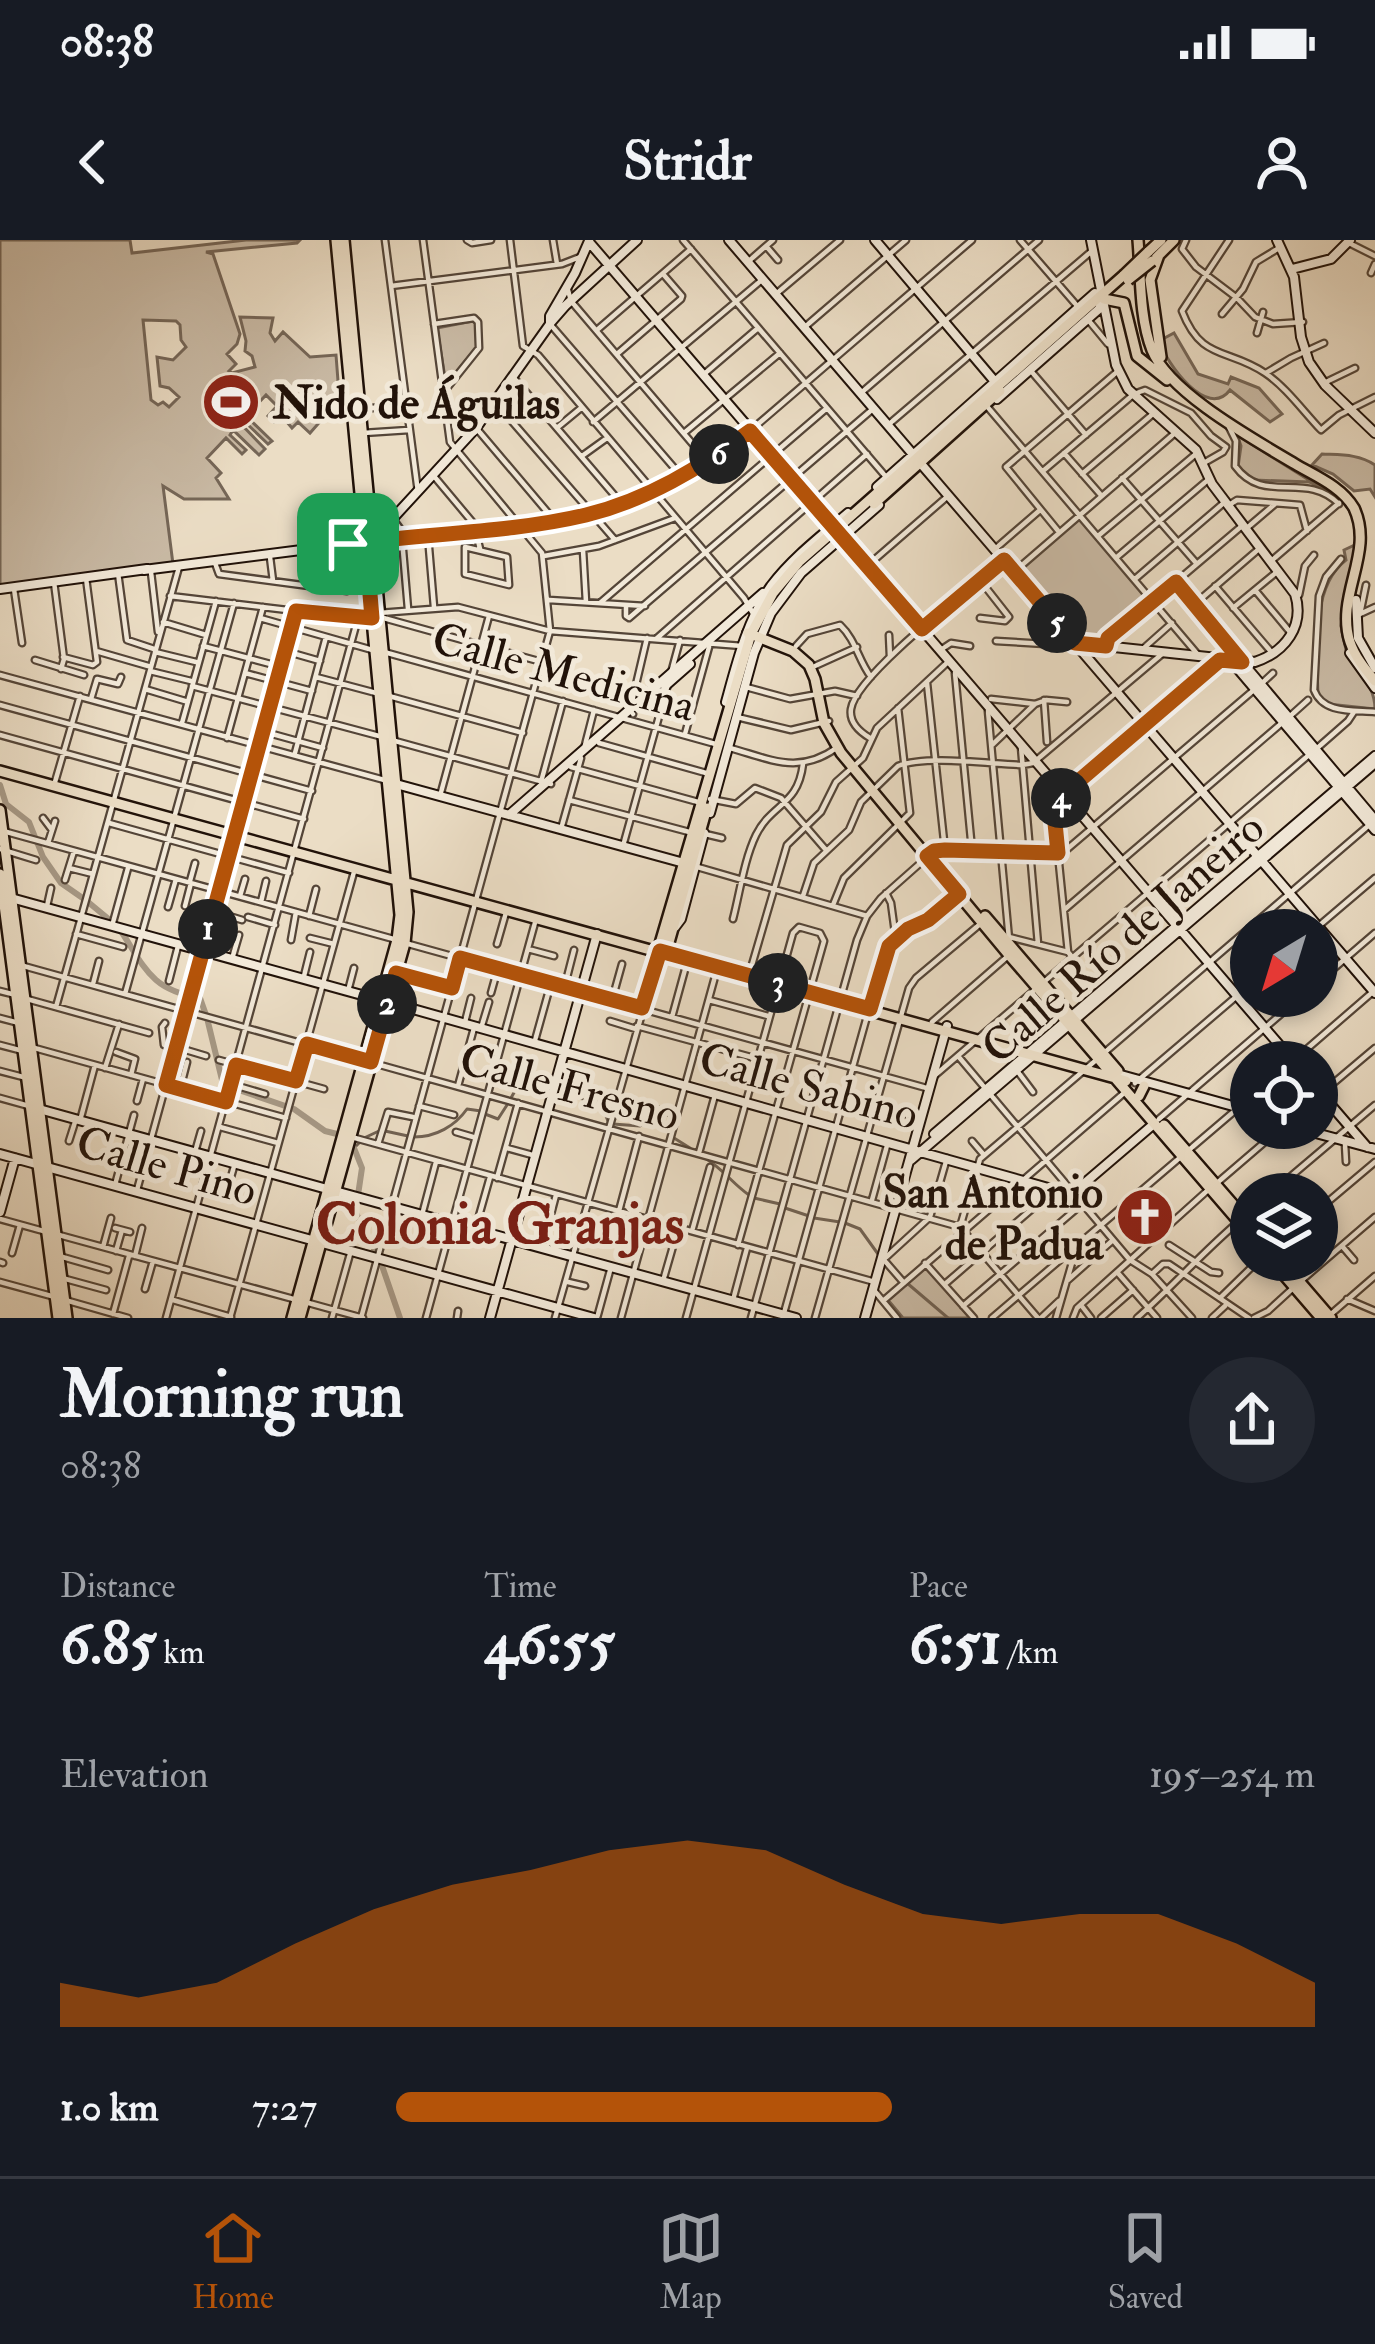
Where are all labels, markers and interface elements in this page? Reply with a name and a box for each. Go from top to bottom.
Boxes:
text: 08:38 [60,14,154,70]
text: Stridr [623,128,752,196]
icon: back [60,129,126,195]
icon: person [1249,129,1315,195]
sports icon: Nido de Águilas [200,371,262,433]
place label: Nido de Águilas [272,374,560,432]
pin: 6 [689,424,749,484]
text: 6 [711,433,727,474]
pin [297,493,399,595]
icon: arrive [315,511,381,577]
pin: 5 [1027,593,1087,653]
text: 5 [1050,602,1064,643]
street label: Calle Medicina [426,611,701,735]
pin: 4 [1031,768,1091,828]
text: 4 [1052,777,1070,818]
street label: Calle Río de Janeiro [971,801,1276,1076]
pin: 1 [178,899,238,959]
text: 1 [202,908,214,949]
north arrow [1230,909,1338,1017]
map controls [1230,909,1338,1281]
pin: 3 [748,953,808,1013]
text: 3 [772,962,784,1003]
pin: 2 [357,974,417,1034]
text: 2 [379,983,395,1024]
street label: Calle Sabino [693,1031,924,1143]
street label: Calle Fresno [453,1032,685,1144]
button: locate [1230,1041,1338,1149]
street label: Calle Pino [70,1114,263,1219]
place label: San Antonio de Padua [883,1165,1104,1273]
button: layers [1230,1173,1338,1281]
church icon: San Antonio de Padua [1114,1186,1176,1248]
district label: Colonia Granjas [316,1189,684,1261]
text: Morning run [60,1354,404,1437]
button: share [1189,1357,1315,1483]
text: 08:38 [60,1441,141,1490]
text: Distance [60,1566,175,1607]
text: Time [484,1566,556,1607]
text: Pace [909,1566,968,1607]
text: 6.85 [60,1607,156,1682]
text: 46:55 [484,1607,615,1682]
text: 6:51 [909,1607,1002,1682]
text: km [156,1632,205,1673]
text: /km [1002,1632,1058,1673]
text: Elevation [60,1750,209,1799]
text: 195–254 m [1149,1750,1315,1799]
text: 1.0 km [60,2083,159,2132]
text: 7:27 [252,2083,317,2132]
tab: Home [192,2205,274,2318]
tab: Map [658,2205,724,2318]
tab: Saved [1108,2205,1183,2318]

